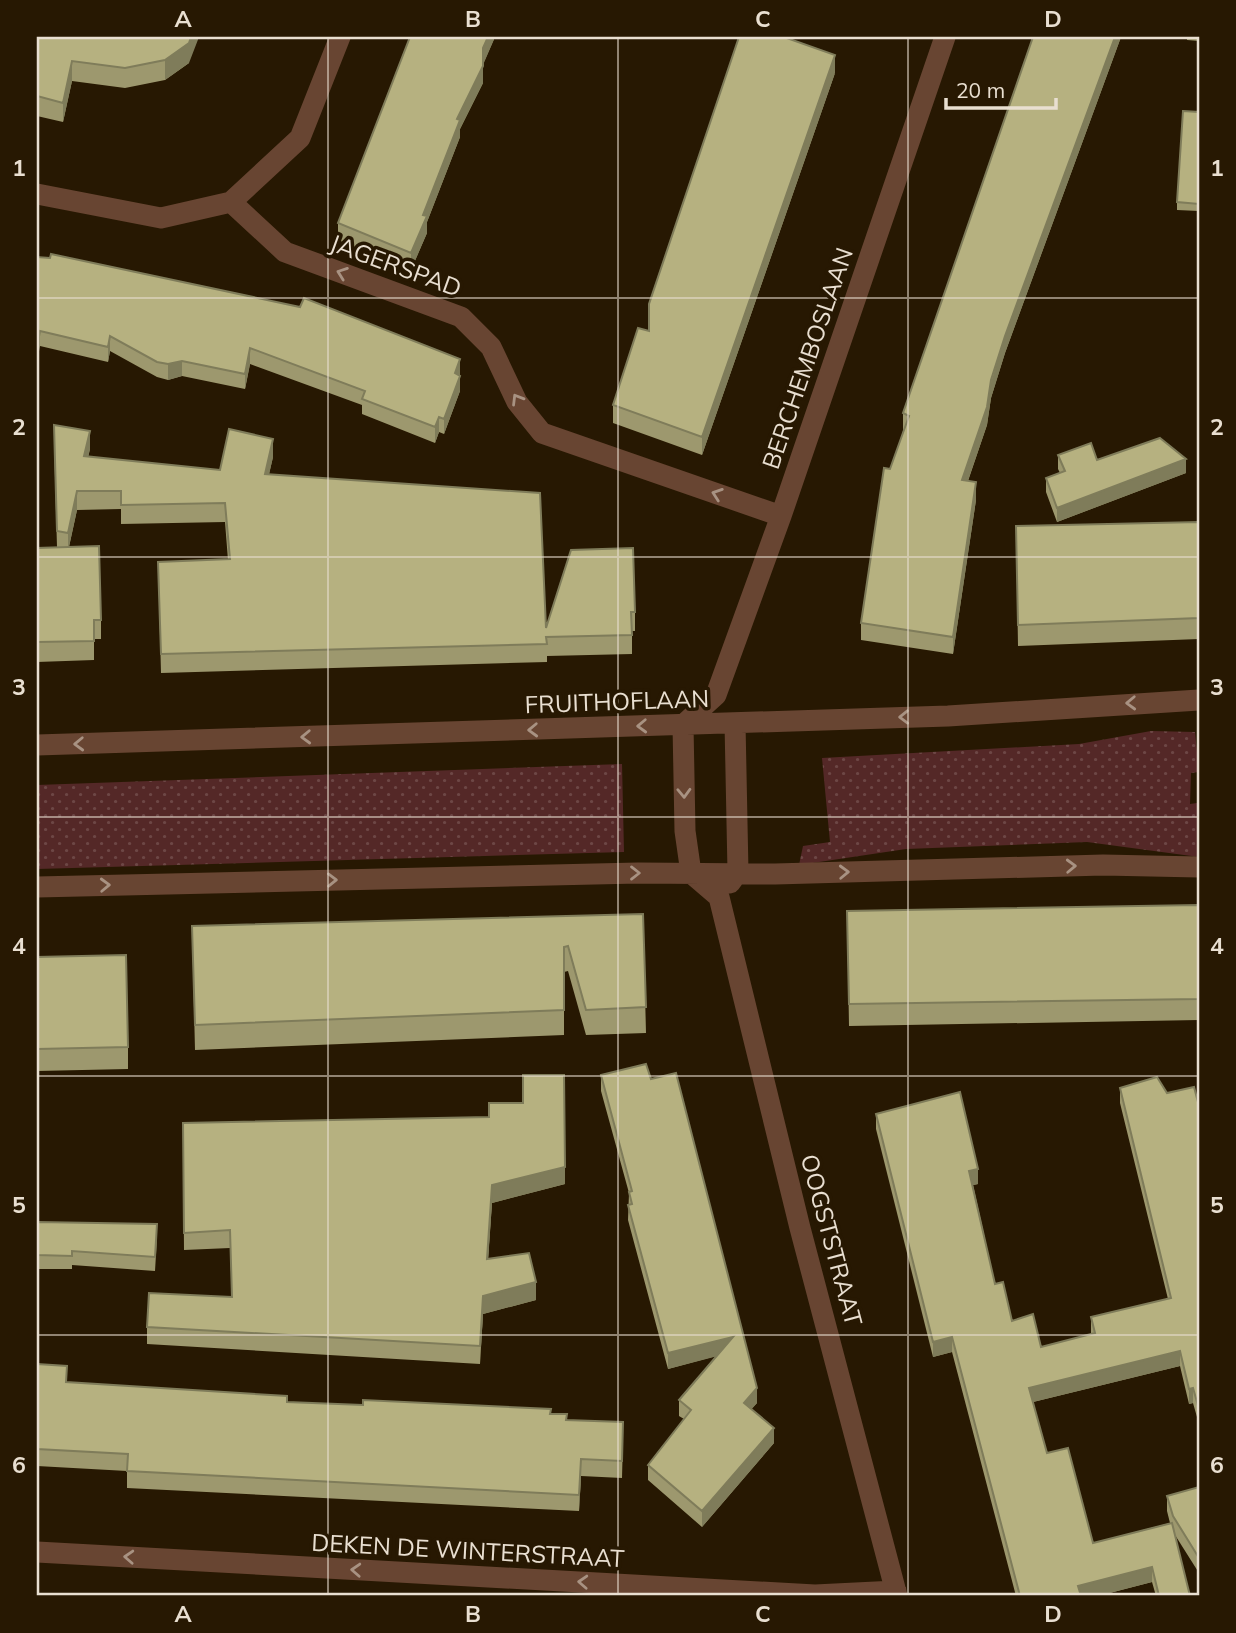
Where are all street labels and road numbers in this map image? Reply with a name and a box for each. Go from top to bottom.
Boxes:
street label: JAGERSPAD [326,227,466,303]
street label: BERCHEMBOSLAAN [755,243,859,473]
street label: FRUITHOFLAAN [524,683,710,719]
street label: OOGSTSTRAAT [795,1151,869,1330]
street label: DEKEN DE WINTERSTRAAT [311,1527,626,1573]

